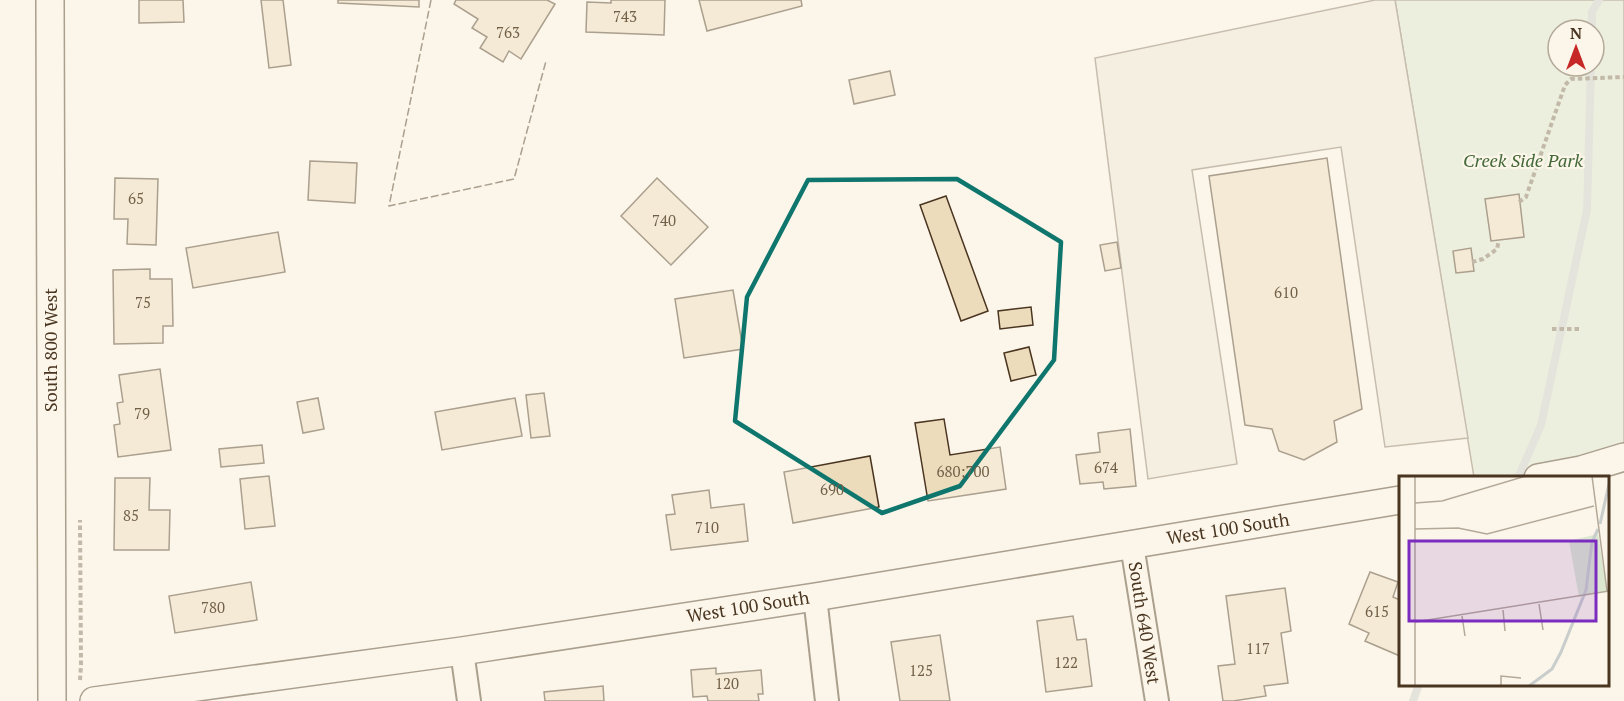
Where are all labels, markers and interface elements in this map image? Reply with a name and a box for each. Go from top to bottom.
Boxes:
house number: 743 [613,6,637,26]
north arrow [1546,18,1606,78]
house number: 763 [496,22,520,42]
text: N [1570,22,1582,44]
park label: Creek Side Park [1463,148,1583,172]
house number: 65 [128,188,144,208]
house number: 740 [652,210,676,230]
house number: 610 [1274,282,1298,302]
street label: South 800 West [38,288,62,412]
house number: 75 [135,292,151,312]
house number: 79 [134,403,150,423]
house number: 674 [1094,457,1118,477]
house number: 680;700 [937,461,989,481]
inset map [1399,476,1609,686]
house number: 690 [820,479,844,499]
house number: 85 [123,505,139,525]
street label: West 100 South [1165,506,1291,550]
house number: 710 [695,517,719,537]
street label: South 640 West [1123,560,1167,686]
street label: West 100 South [685,584,811,628]
house number: 780 [201,597,225,617]
house number: 615 [1365,601,1389,621]
house number: 117 [1246,638,1270,658]
house number: 122 [1054,652,1078,672]
house number: 125 [909,660,933,680]
house number: 120 [715,673,739,693]

